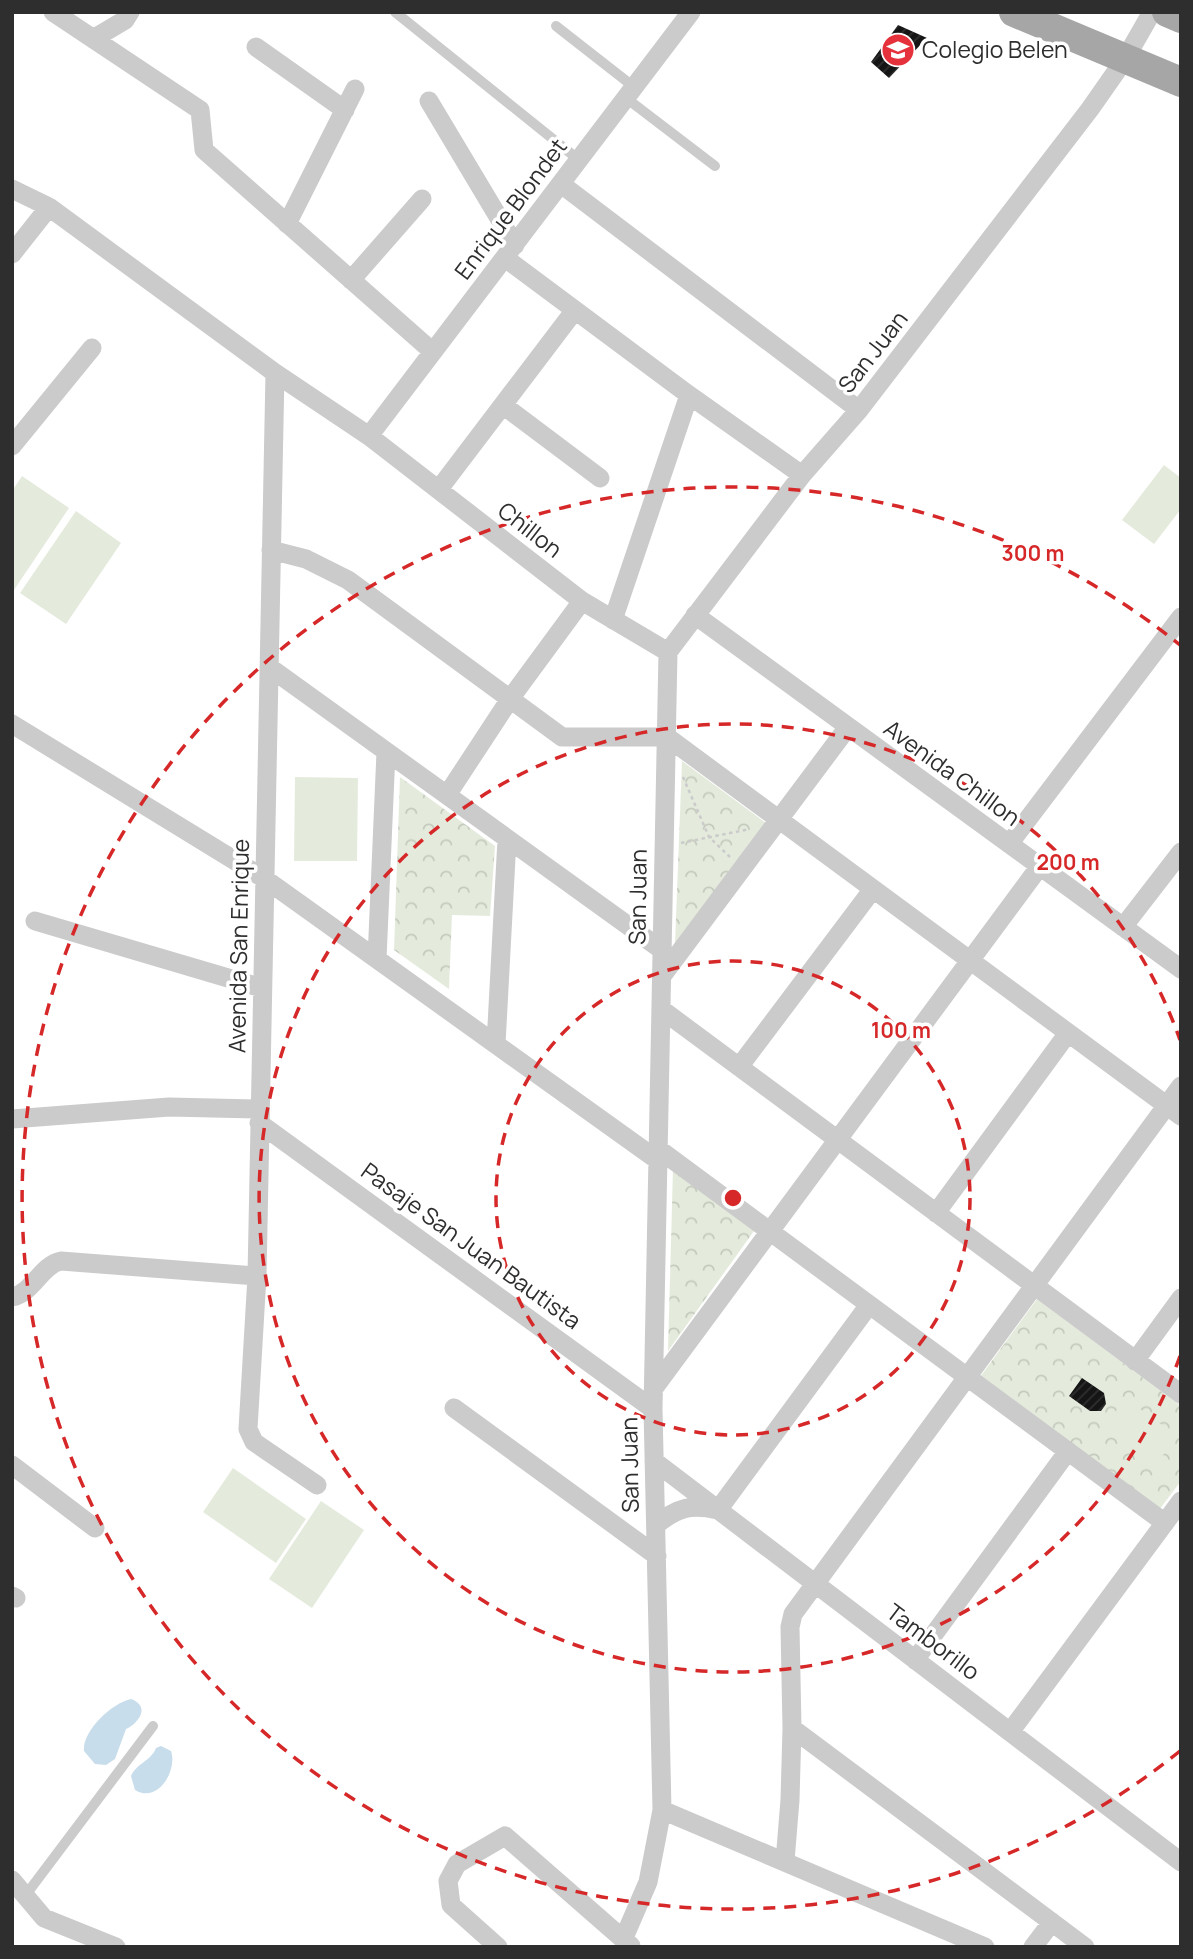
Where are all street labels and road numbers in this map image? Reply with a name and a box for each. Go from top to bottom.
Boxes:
street label: Enrique Blondet [447,131,574,285]
street label: San Juan [830,304,914,399]
street label: Chillon [492,494,569,564]
street label: Avenida Chillon [878,712,1027,833]
street label: Avenida San Enrique [220,839,256,1053]
street label: San Juan [620,849,654,945]
street label: Pasaje San Juan Bautista [355,1154,588,1336]
street label: San Juan [612,1417,646,1513]
street label: Tamborillo [880,1595,987,1687]

